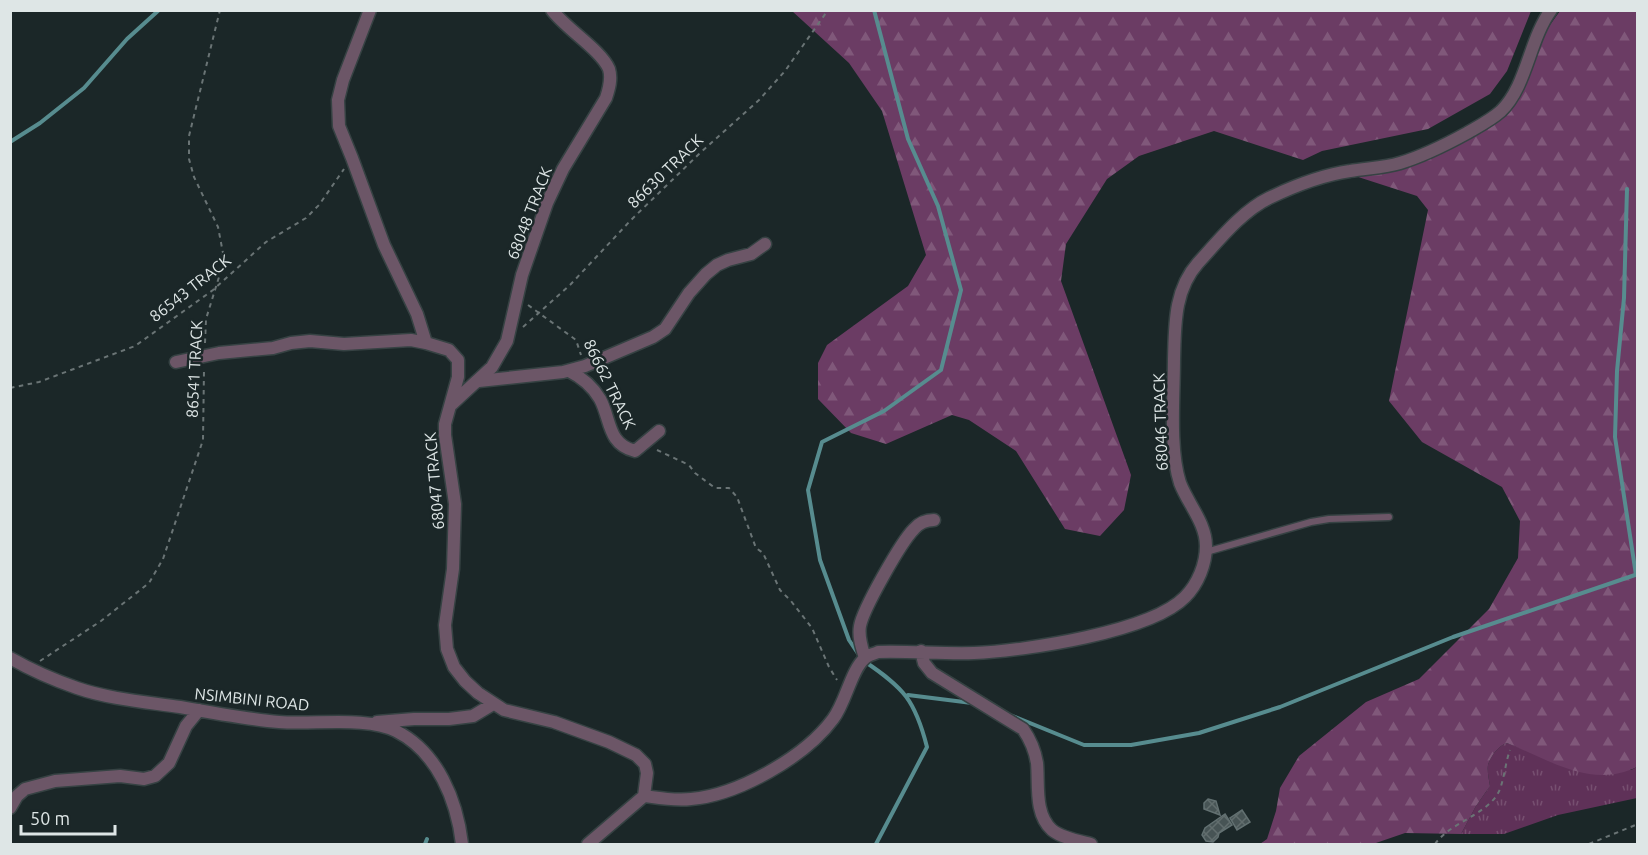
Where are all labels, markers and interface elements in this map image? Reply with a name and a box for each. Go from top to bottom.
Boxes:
street label: 86630 TRACK [624,130,707,211]
street label: 68048 TRACK [503,164,555,262]
street label: 86543 TRACK [146,251,234,325]
street label: 86541 TRACK [182,319,206,418]
street label: 86662 TRACK [580,336,640,432]
street label: 68046 TRACK [1149,373,1171,471]
street label: 68047 TRACK [421,431,447,531]
street label: NSIMBINI ROAD [194,684,310,714]
scale bar [21,798,116,836]
text: 50 m [30,808,70,828]

